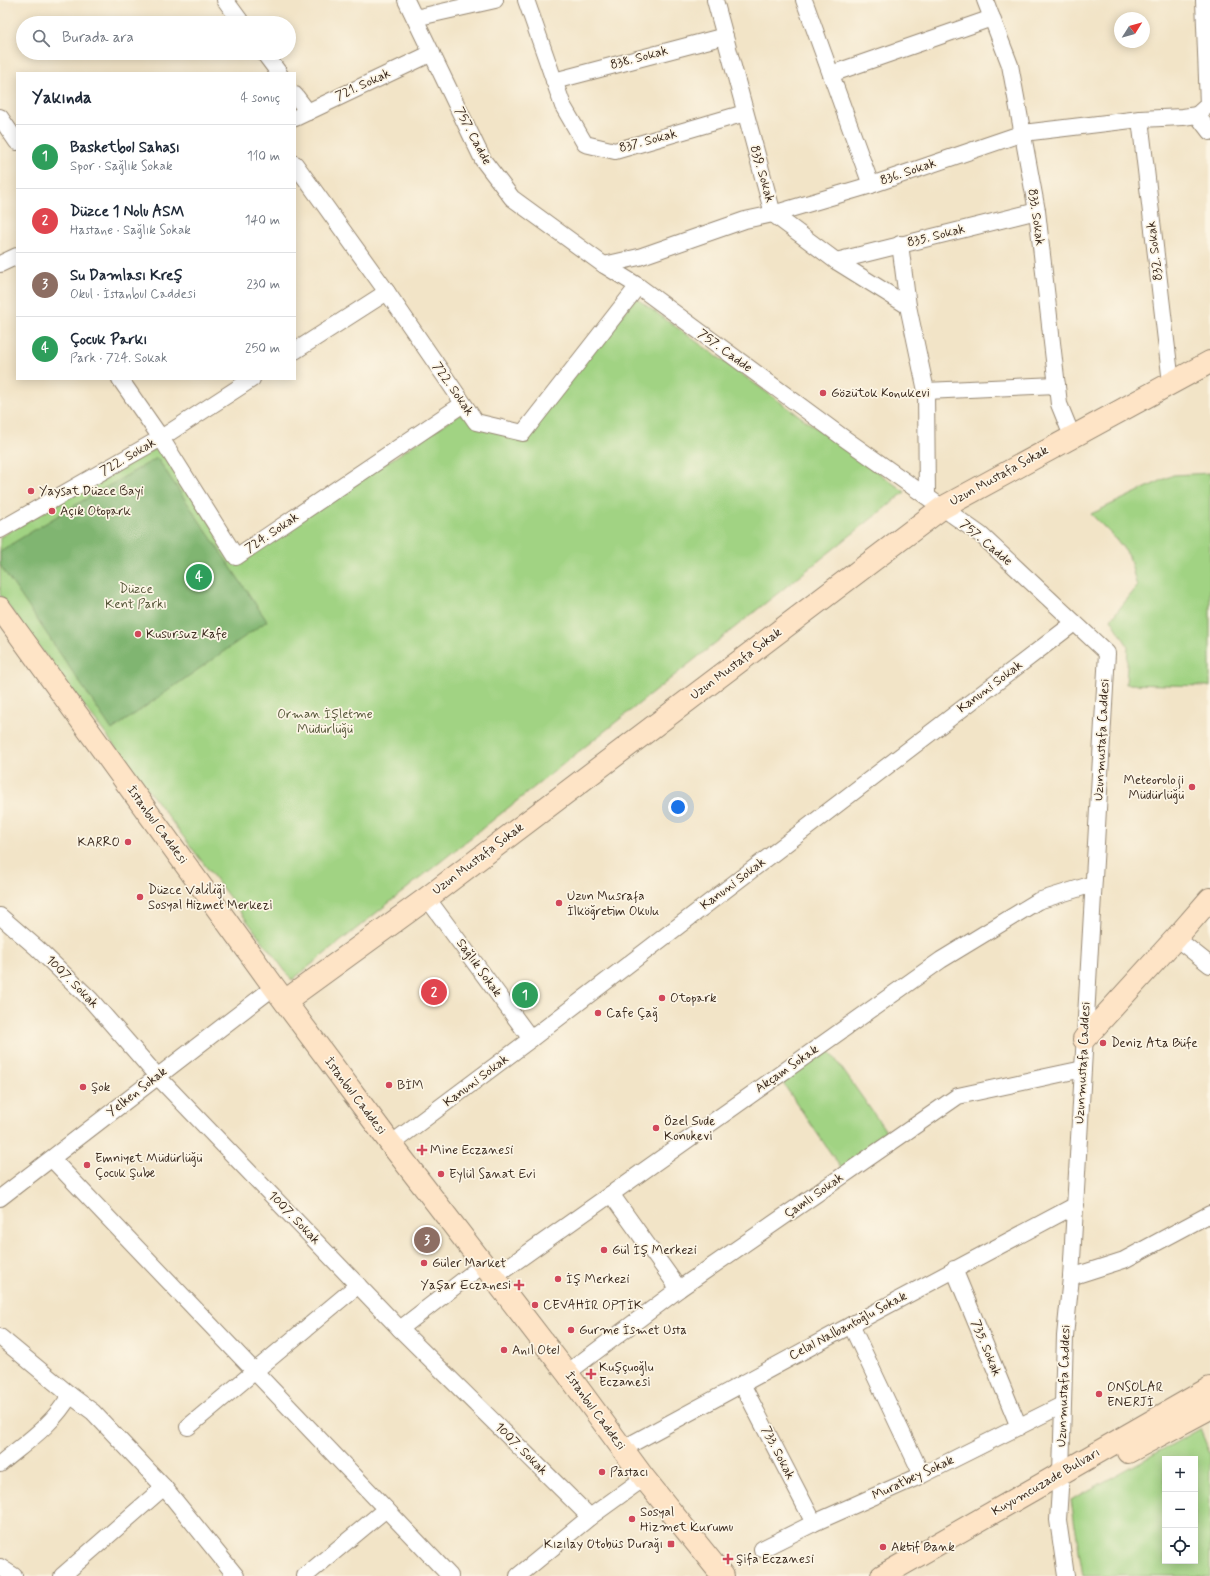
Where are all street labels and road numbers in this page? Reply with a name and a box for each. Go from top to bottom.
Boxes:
street label: 838. Sokak [608,42,670,74]
street label: 721. Sokak [333,65,394,105]
street label: 757. Cadde [451,104,495,168]
street label: 837. Sokak [617,125,679,157]
street label: 839. Sokak [746,143,778,205]
street label: 836. Sokak [878,154,939,189]
street label: 833. Sokak [1024,187,1048,247]
street label: 835. Sokak [905,220,967,251]
street label: 832. Sokak [1143,220,1167,282]
street label: 757. Cadde [694,325,756,377]
street label: 722. Sokak [428,359,478,420]
street label: 722. Sokak [97,434,159,480]
street label: Uzun Mustafa Sokak [947,442,1052,510]
street label: 724. Sokak [242,508,303,557]
street label: 757. Cadde [956,516,1016,570]
street label: Uzun Mustafa Sokak [687,624,786,704]
street label: Kanuni Sokak [954,657,1027,717]
street label: Uzunmustafa Caddesi [1090,678,1114,802]
street label: İstanbul Caddesi [123,782,191,868]
street label: Uzun Mustafa Sokak [429,819,528,899]
street label: Kanuni Sokak [697,854,770,914]
street label: Sağlık Sokak [452,936,506,1001]
street label: 1007. Sokak [42,952,102,1012]
street label: Uzunmustafa Caddesi [1071,1001,1095,1125]
street label: Akçam Sokak [752,1041,822,1097]
street label: Kanuni Sokak [440,1051,513,1111]
street label: İstanbul Caddesi [320,1054,390,1138]
street label: Yelken Sokak [103,1063,171,1121]
street label: Çamlı Sokak [781,1169,847,1223]
street label: 1007. Sokak [264,1188,324,1249]
street label: Celal Nalbantoğlu Sokak [786,1287,910,1364]
street label: 735. Sokak [967,1317,1005,1379]
street label: Uzunmustafa Caddesi [1053,1325,1075,1447]
street label: İstanbul Caddesi [561,1368,629,1454]
street label: 1007. Sokak [491,1419,551,1479]
street label: 733. Sokak [757,1423,799,1483]
street label: Kuyumcuzade Bulvarı [989,1444,1103,1520]
street label: Muratbey Sokak [869,1451,957,1504]

